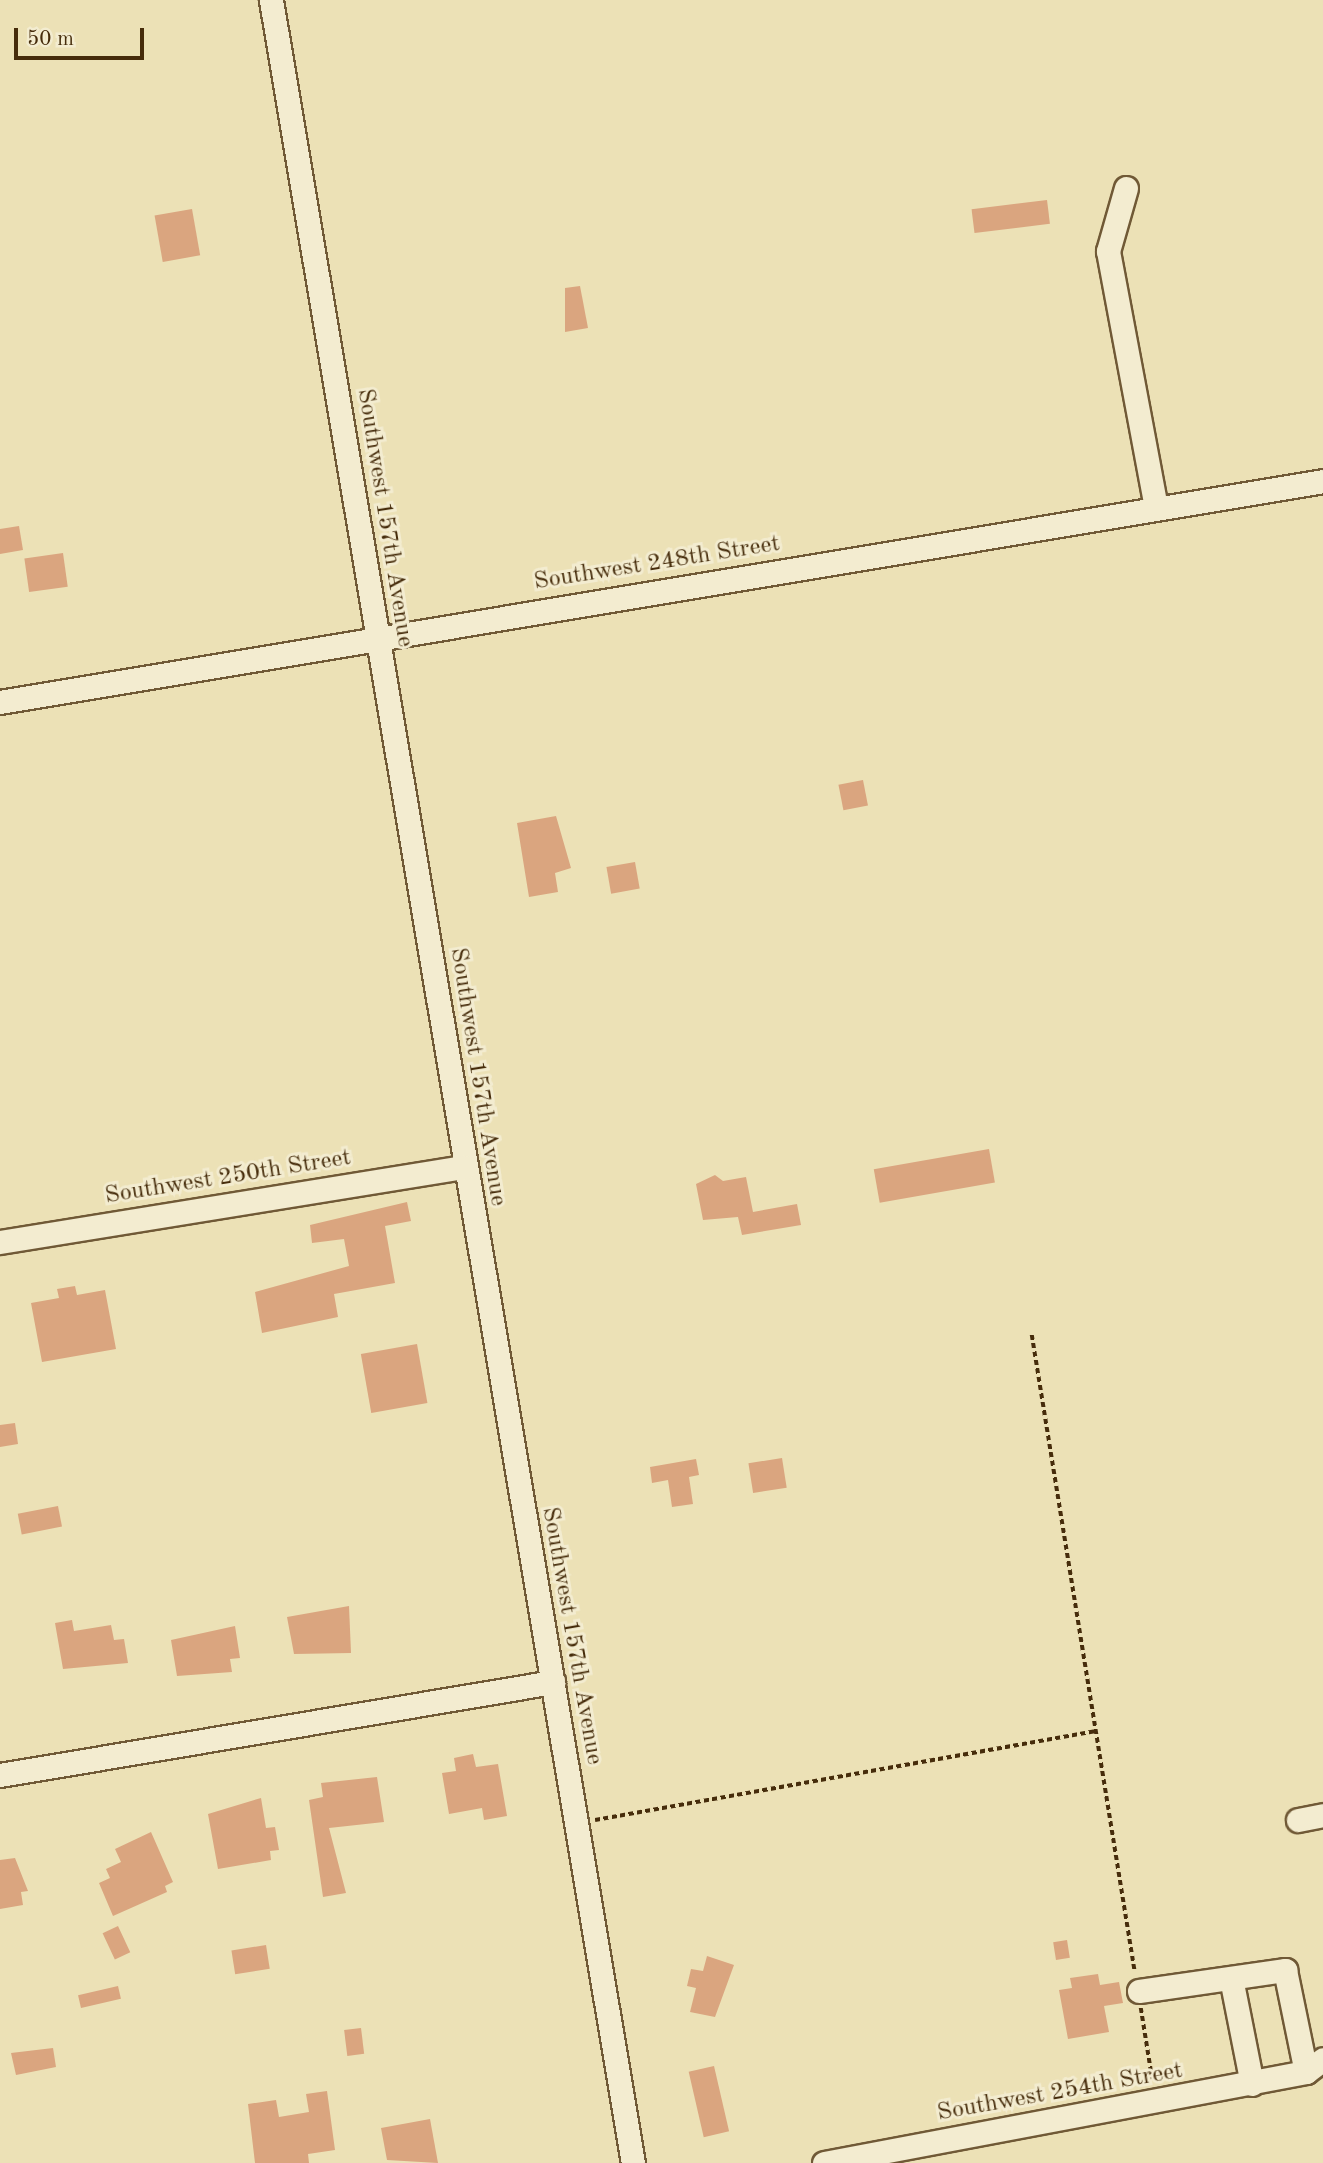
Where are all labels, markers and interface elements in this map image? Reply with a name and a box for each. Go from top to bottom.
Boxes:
scale bar [18,14,147,58]
text: 50 m [27,29,74,50]
street label: Southwest 157th Avenue [349,387,419,649]
street label: Southwest 248th Street [532,530,782,598]
street label: Southwest 157th Avenue [442,946,512,1208]
street label: Southwest 250th Street [103,1144,353,1212]
street label: Southwest 157th Avenue [534,1505,608,1767]
street label: Southwest 254th Street [935,2057,1185,2129]

